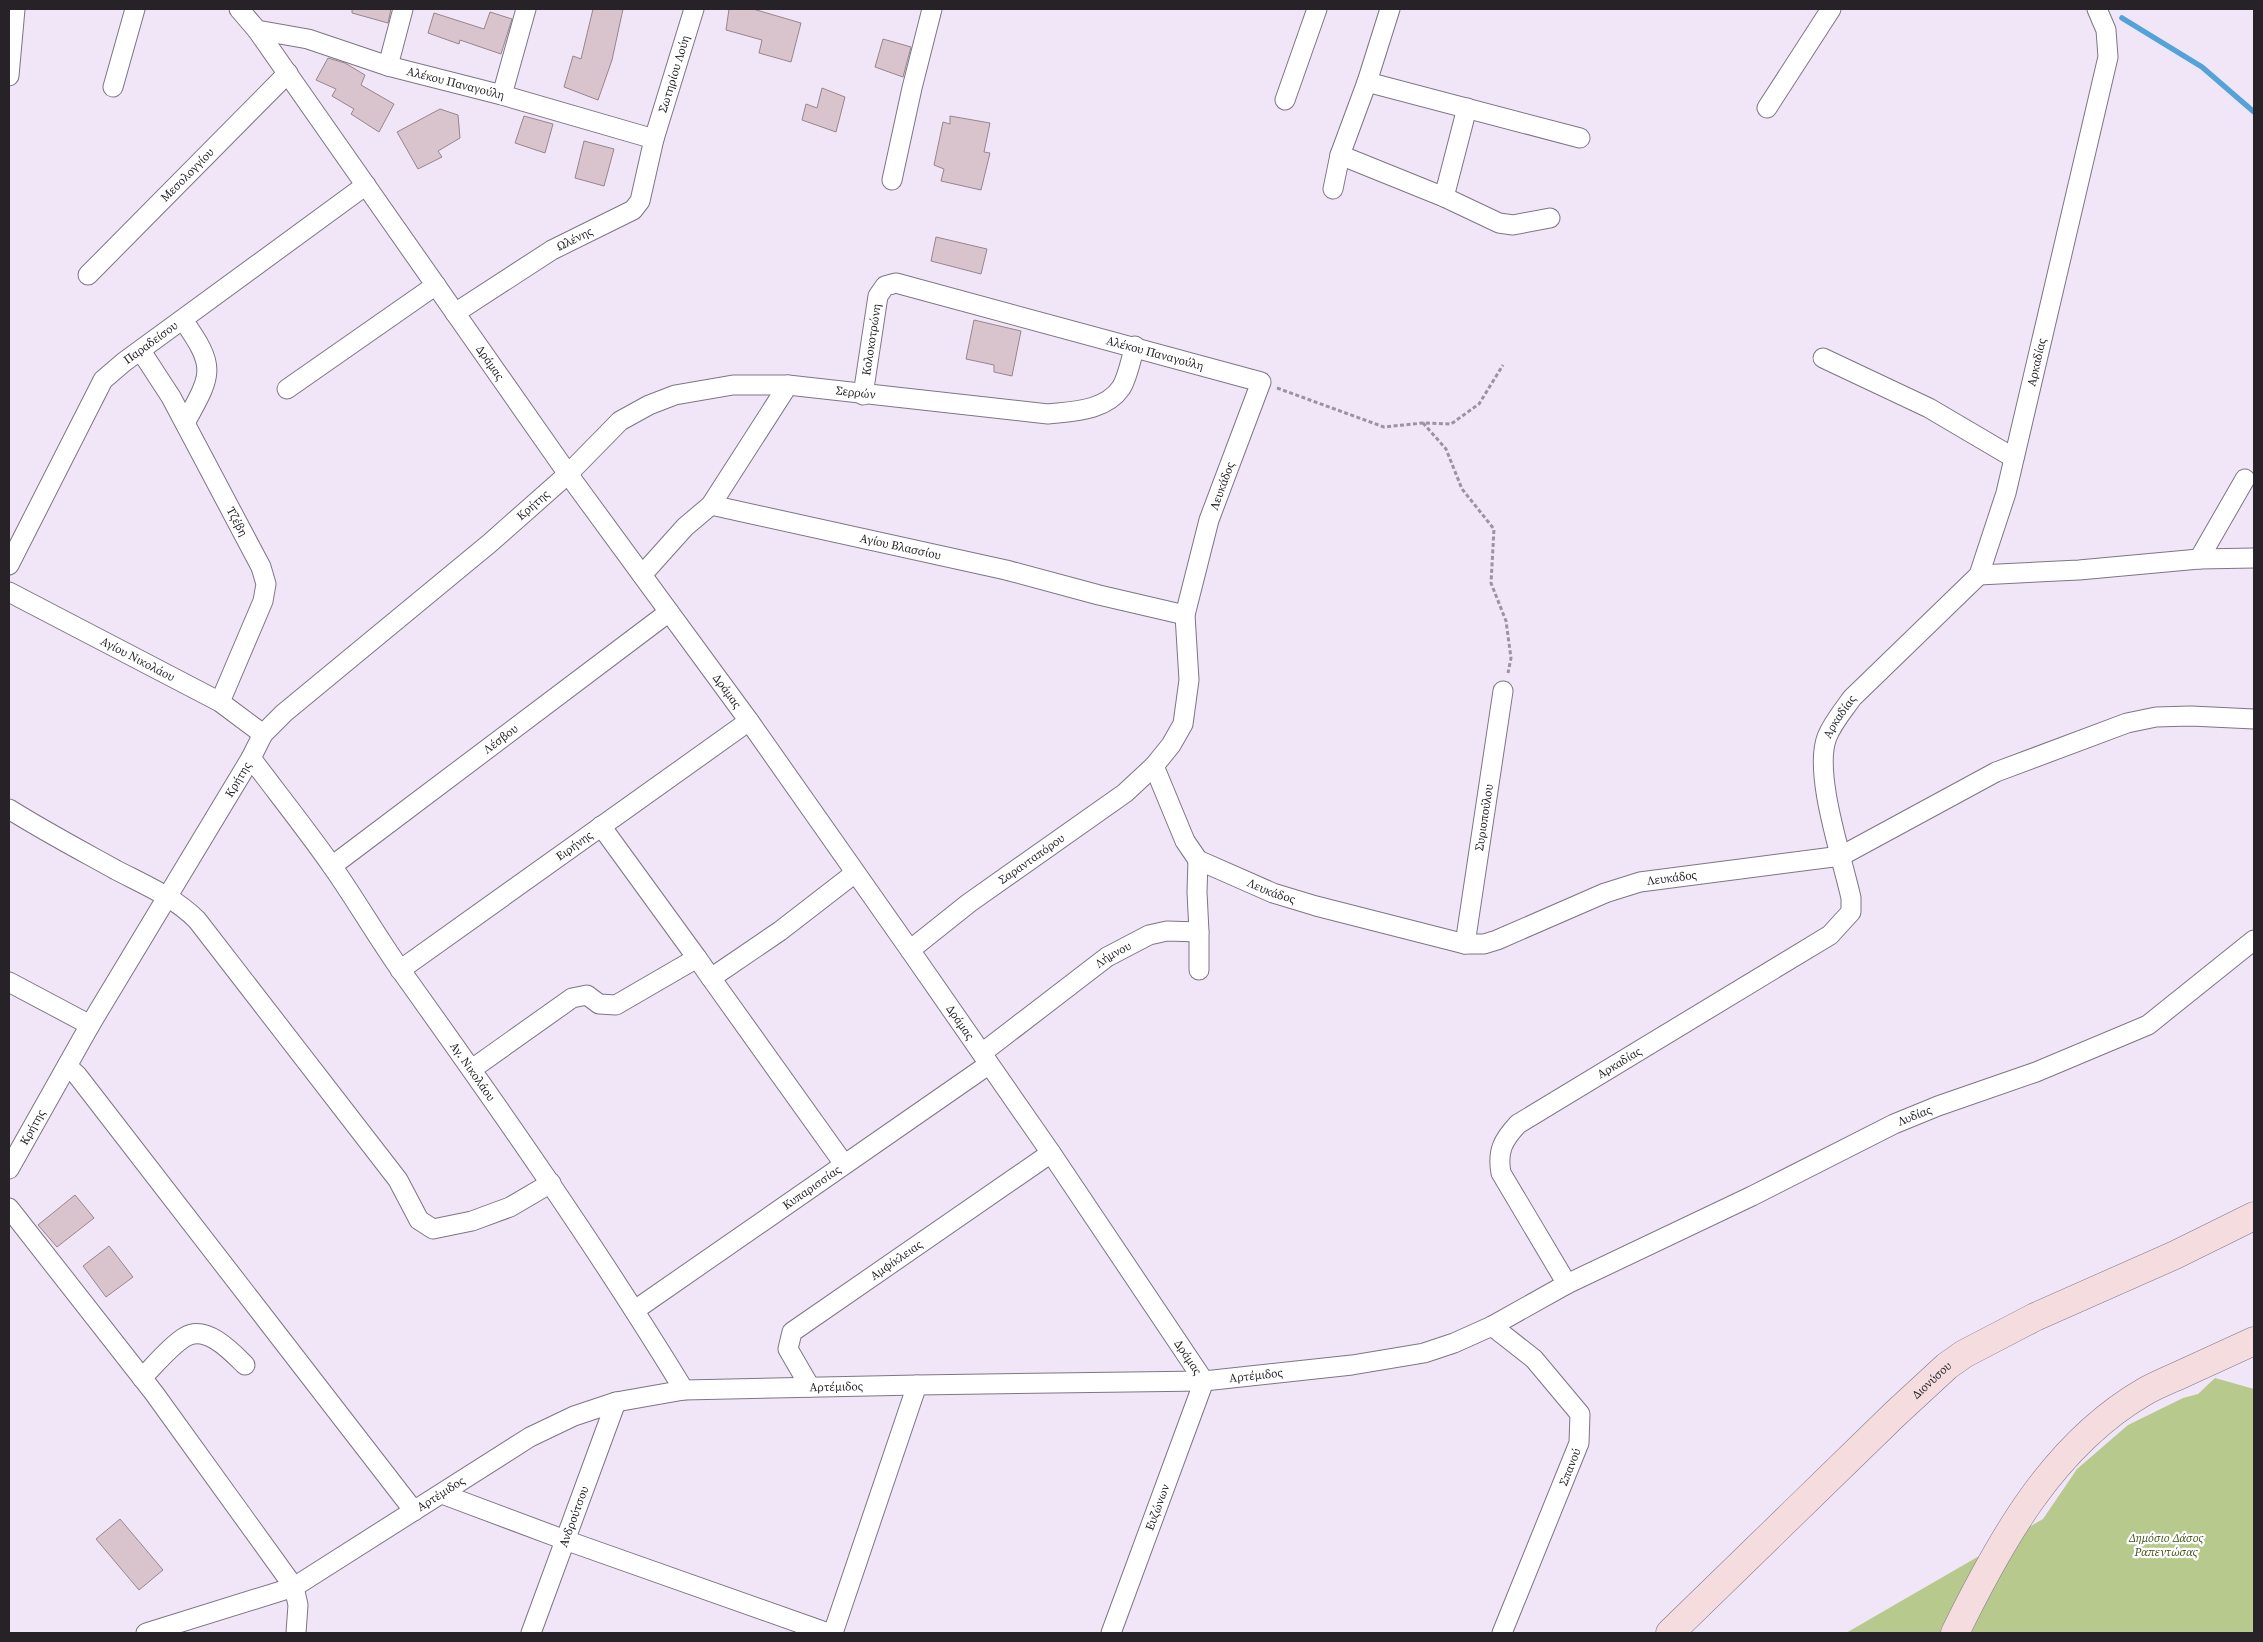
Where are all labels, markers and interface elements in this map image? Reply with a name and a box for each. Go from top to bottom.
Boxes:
street label: Σωτηρίου Λούη [655,33,693,114]
street label: Αλέκου Παναγούλη [405,63,506,103]
street label: Μεσολογγίου [157,144,217,205]
street label: Ωλένης [554,223,596,254]
street label: Κολοκοτρώνη [858,303,885,377]
street label: Παραδείσου [120,317,181,368]
street label: Αλέκου Παναγούλη [1104,332,1205,374]
street label: Αρκαδίας [2023,336,2050,388]
street label: Δράμας [472,342,508,384]
street label: Σερρών [835,382,877,403]
street label: Λευκάδος [1206,459,1238,512]
street label: Κρήτης [513,486,553,524]
street label: Τζέβη [223,504,251,539]
street label: Αγίου Βλασσίου [858,530,942,563]
street label: Αγίου Νικολάου [98,633,178,685]
street label: Δράμας [709,671,746,712]
street label: Αρκαδίας [1819,691,1860,741]
street label: Λέσβου [480,721,521,757]
street label: Κρήτης [221,758,255,800]
street label: Συριοπούλου [1471,783,1497,852]
street label: Ειρήνης [553,827,596,864]
street label: Σαρανταπόρου [995,830,1068,888]
street label: Λευκάδος [1646,867,1698,889]
street label: Λευκάδος [1245,875,1298,907]
street label: Λήμνου [1091,938,1134,972]
street label: Δράμας [943,1002,978,1043]
street label: Αγ. Νικολάου [446,1039,499,1104]
street label: Αρκαδίας [1594,1043,1645,1082]
street label: Λυδίας [1895,1101,1934,1130]
street label: Κρήτης [16,1106,49,1148]
street label: Κυπαρισσίας [779,1161,844,1213]
street label: Αμφίκλειας [867,1236,926,1284]
street label: Δράμας [1170,1336,1206,1378]
street label: Διονύσου [1909,1357,1954,1402]
street label: Αρτέμιδος [1228,1364,1284,1386]
street label: Αρτέμιδος [809,1378,864,1395]
street label: Σπανού [1555,1446,1585,1488]
street label: Αρτέμιδος [414,1472,468,1515]
street label: Ευζώνων [1142,1482,1173,1533]
street label: Ανδρούτσου [555,1484,592,1549]
park label: Δημόσιο Δάσος Ραπεντώσας [2128,1530,2205,1560]

